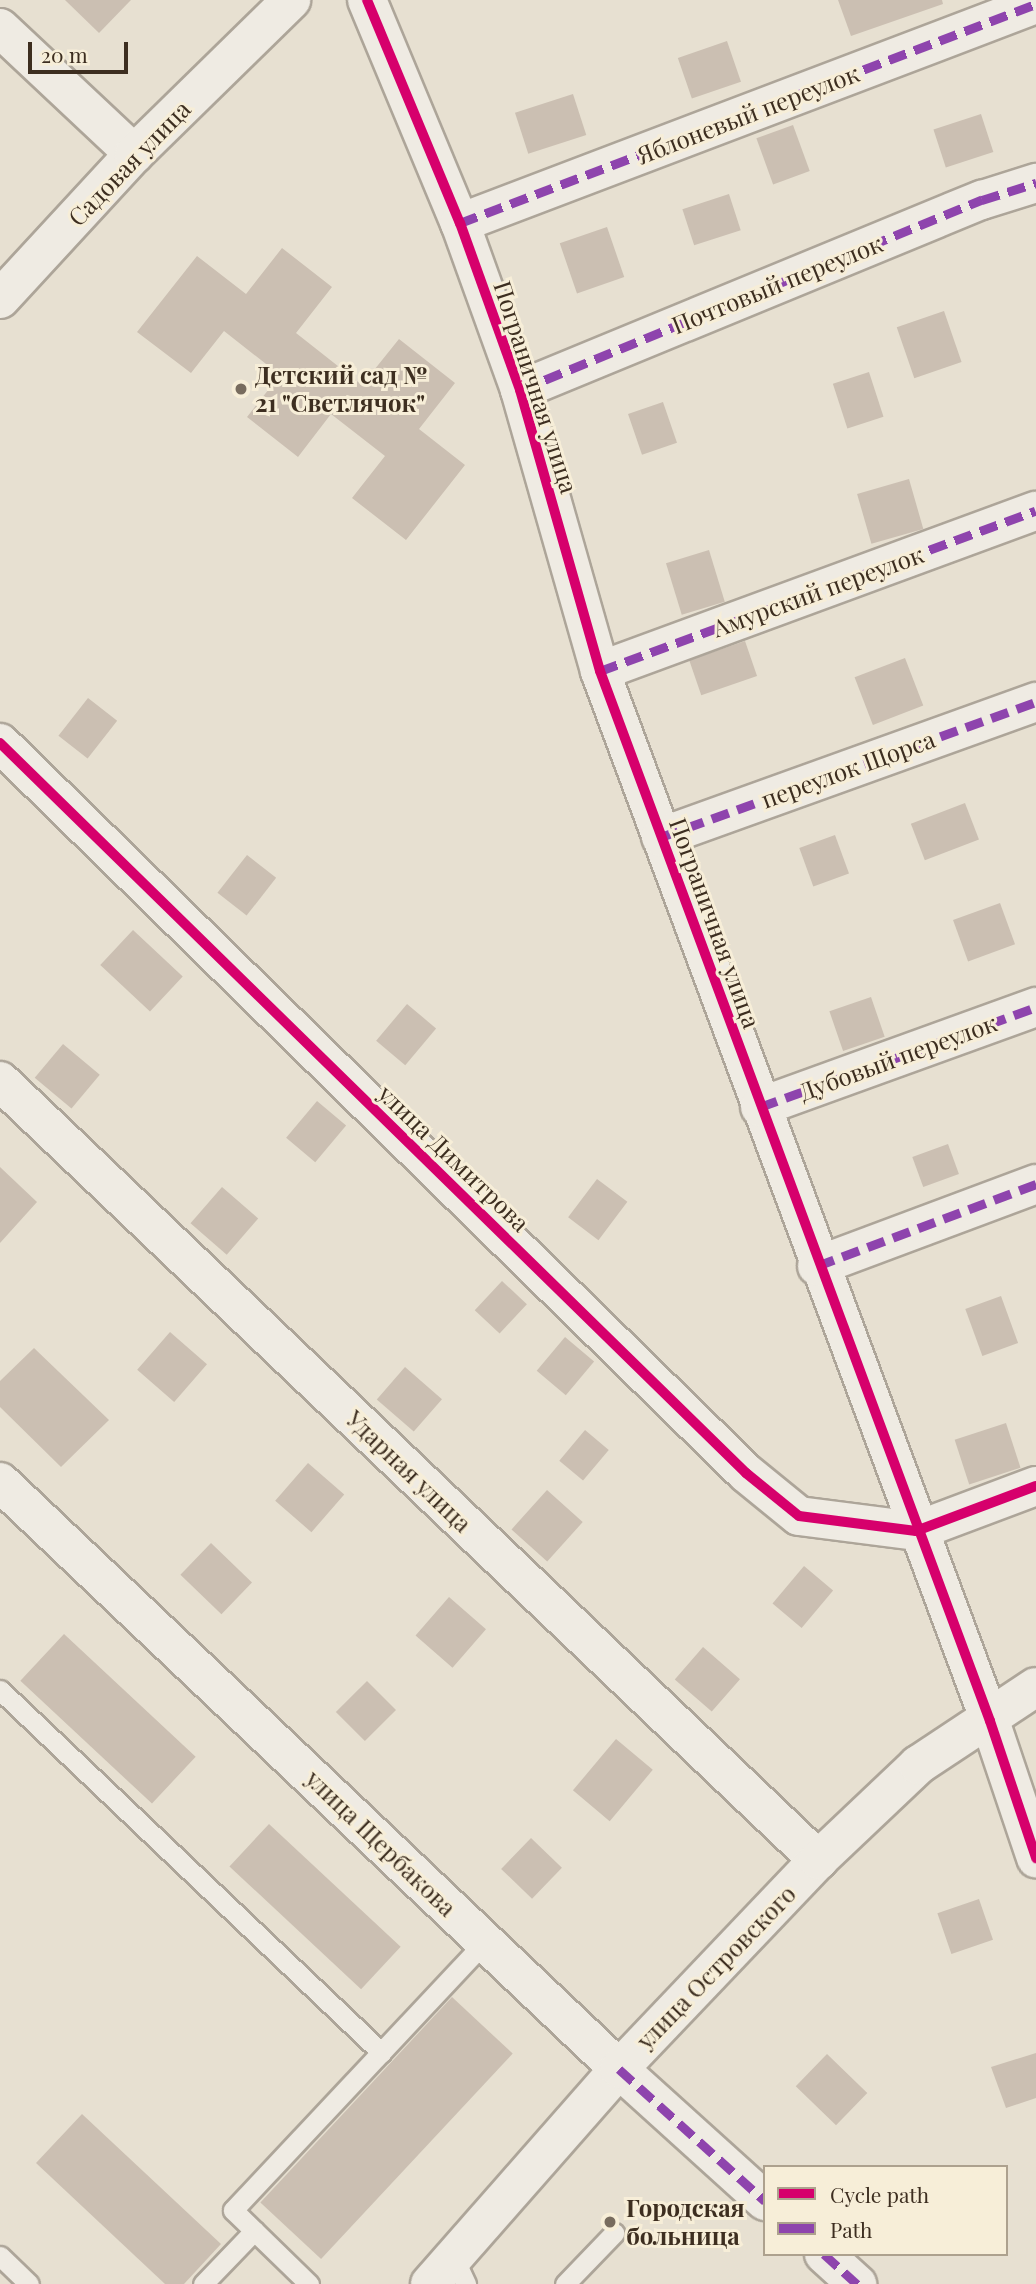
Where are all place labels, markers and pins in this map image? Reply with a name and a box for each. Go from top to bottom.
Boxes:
place label: Детский сад № 21 "Светлячок" [255,361,428,417]
marker: Детский сад № 21 "Светлячок" [233,381,249,397]
place label: Городская больница [626,2194,745,2250]
marker: Городская больница [600,2212,620,2232]

